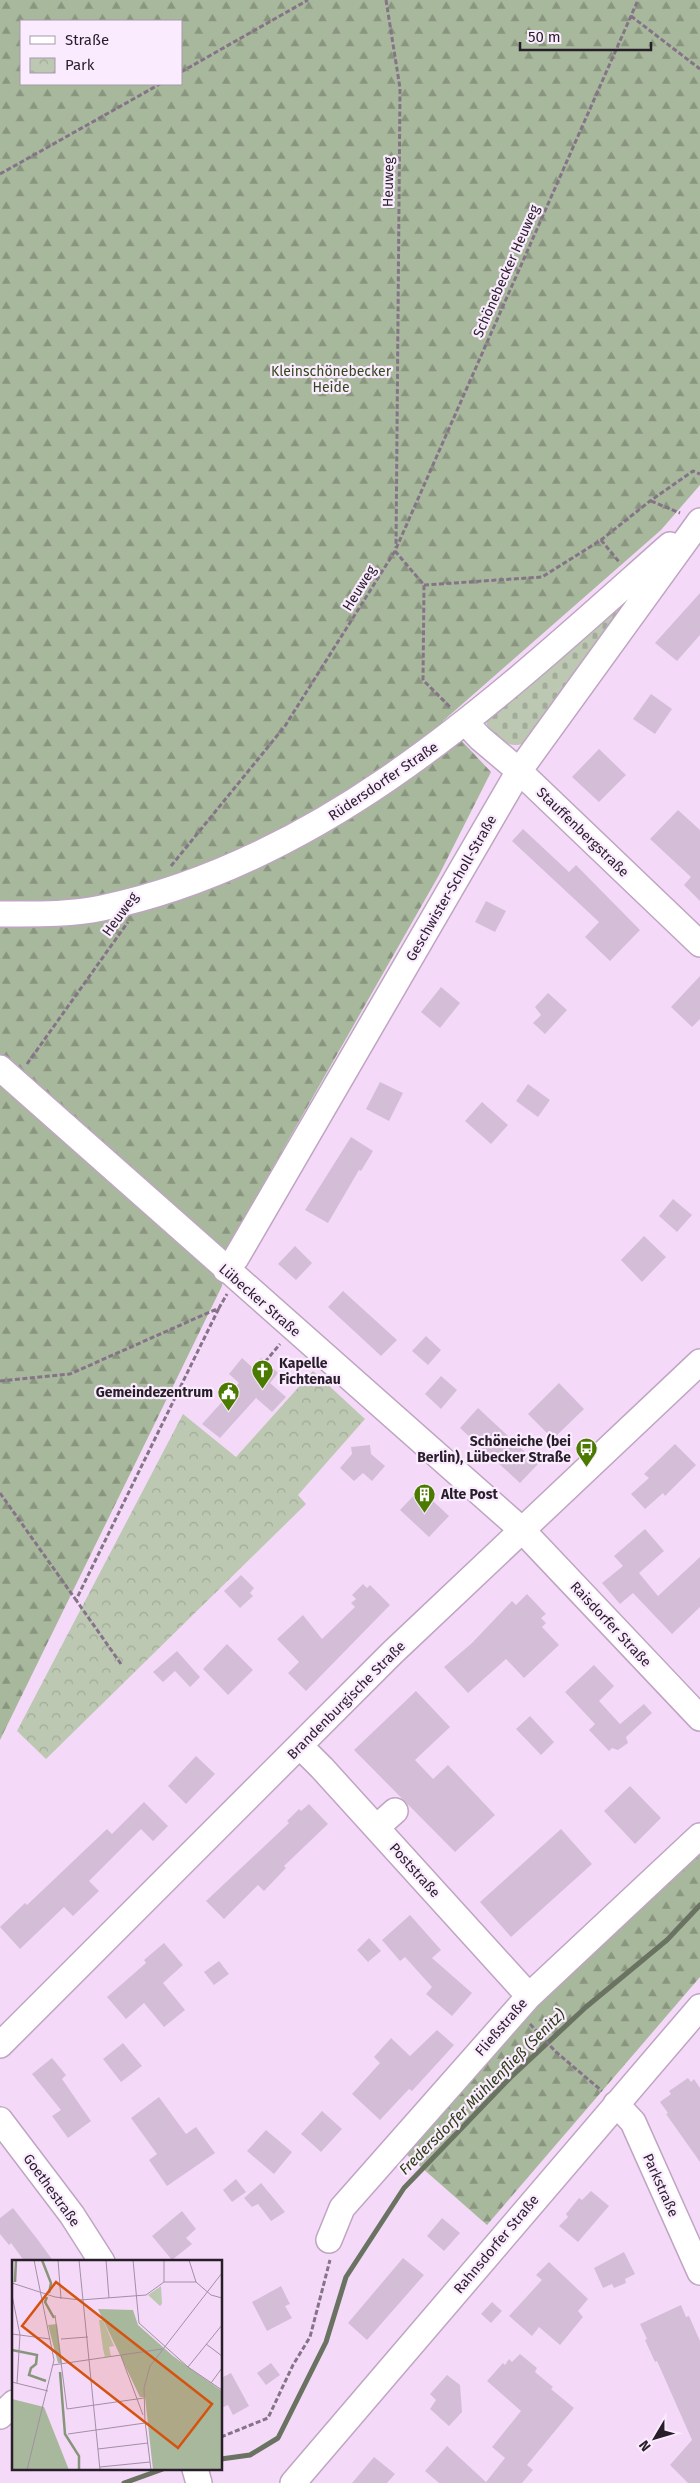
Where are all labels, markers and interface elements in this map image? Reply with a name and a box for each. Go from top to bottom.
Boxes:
legend [20,20,182,85]
scale bar [520,20,651,52]
text: 50 m [528,28,561,46]
text: Straße [65,31,109,49]
text: Park [65,56,95,74]
street label: Heuweg [380,156,397,207]
street label: Schönebecker Heuweg [470,202,544,340]
park label: Kleinschönebecker Heide [271,363,392,396]
street label: Heuweg [339,562,380,614]
street label: Rüdersdorfer Straße [325,738,441,824]
street label: Stauffenbergstraße [533,784,632,881]
street label: Geschwister-Scholl-Straße [403,812,500,964]
street label: Heuweg [99,888,142,940]
street label: Lübecker Straße [215,1260,304,1340]
place label: Kapelle Fichtenau [279,1355,341,1388]
church icon: Kapelle Fichtenau [251,1359,275,1390]
public building icon: Gemeindezentrum [217,1380,241,1411]
place label: Gemeindezentrum [96,1384,213,1401]
place label: Schöneiche (bei Berlin), Lübecker Straße [417,1433,571,1466]
bus stop icon: Schöneiche (bei Berlin), Lübecker Straße [575,1437,599,1468]
building icon: Alte Post [413,1482,437,1513]
place label: Alte Post [440,1486,499,1503]
street label: Raisdorfer Straße [567,1578,655,1671]
street label: Brandenburgische Straße [284,1638,409,1763]
street label: Poststraße [386,1840,444,1901]
street label: Fließstraße [472,1995,531,2060]
water label: Fredersdorfer Mühlenfließ (Senitz) [395,2005,569,2179]
street label: Goethestraße [20,2151,84,2230]
street label: Parkstraße [639,2151,682,2220]
street label: Rahnsdorfer Straße [450,2192,543,2297]
inset map [12,2260,222,2470]
north arrow [630,2413,680,2463]
text: N [636,2437,655,2455]

